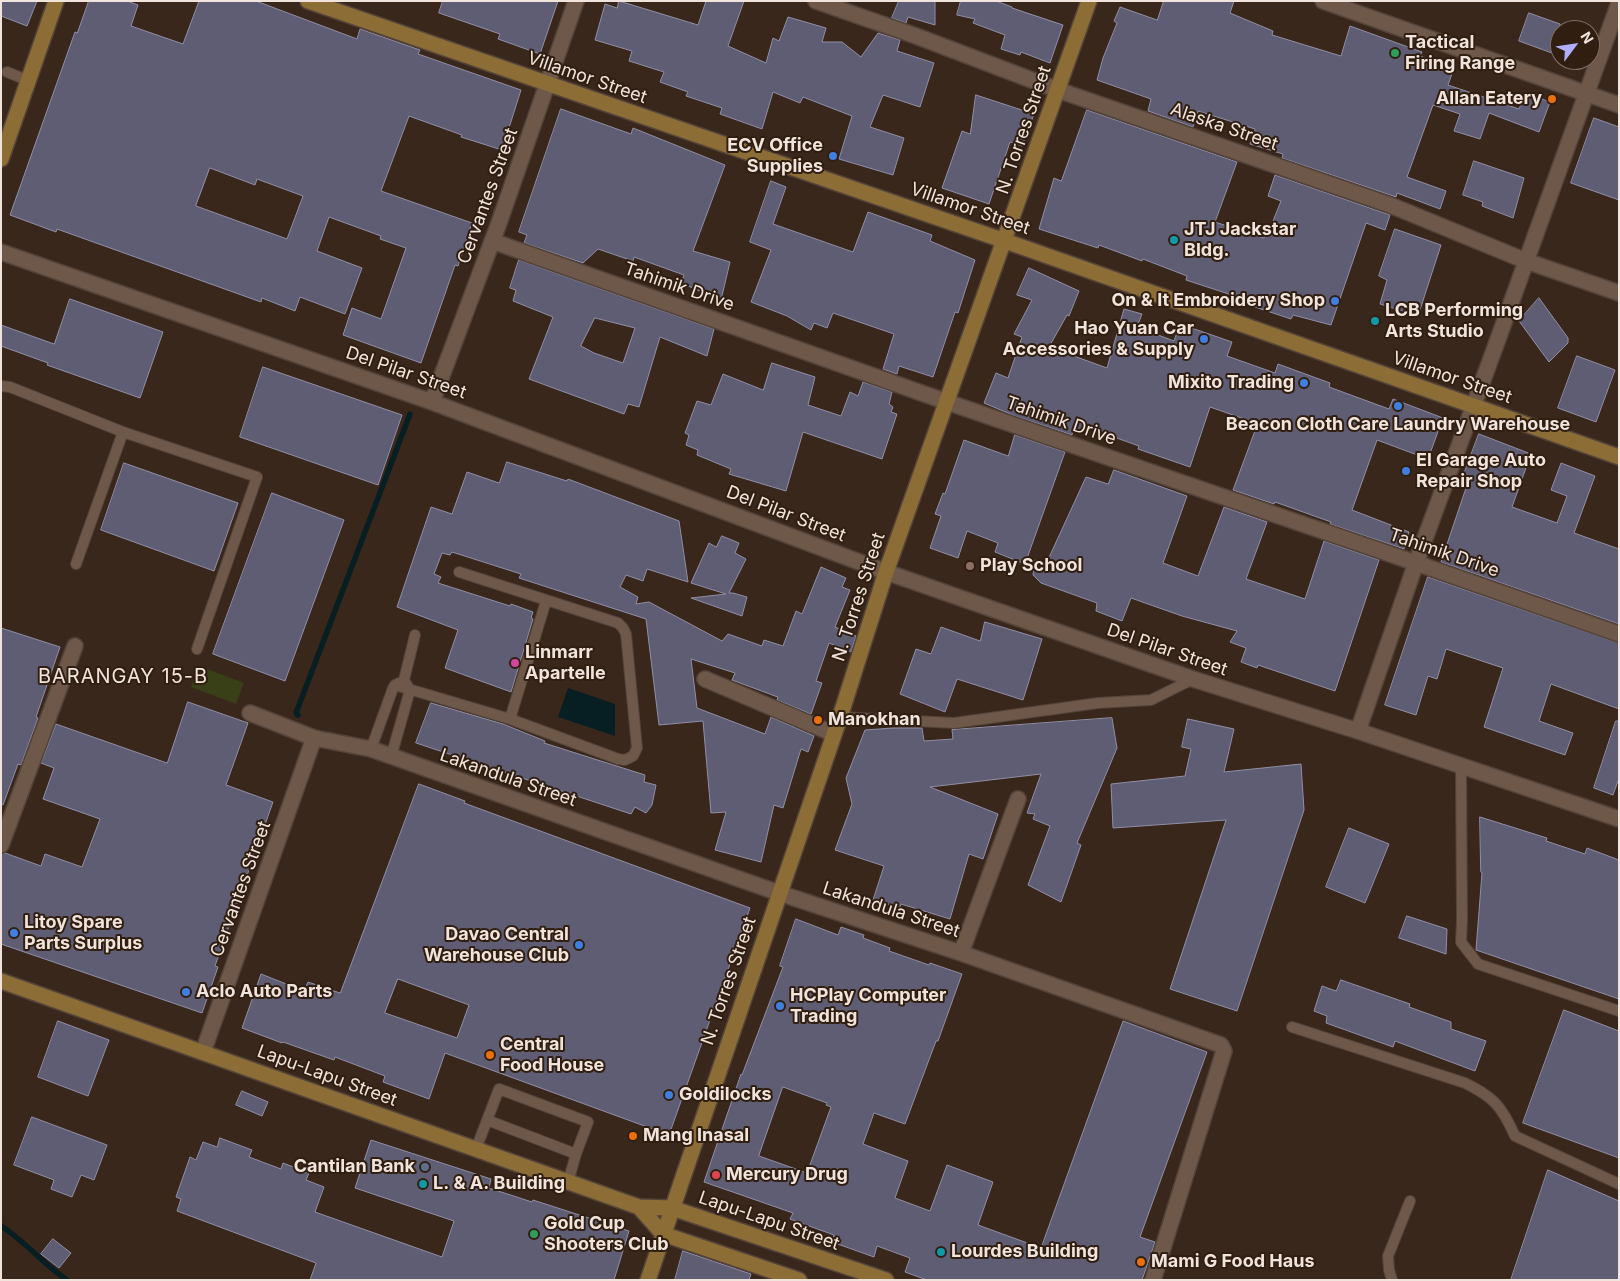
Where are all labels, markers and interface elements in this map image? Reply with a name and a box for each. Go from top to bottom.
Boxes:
north arrow [1550,20,1600,70]
text: N [1577,29,1597,46]
place label: Tactical Firing Range [1405,32,1515,74]
street label: Villamor Street [524,47,650,109]
marker: Tactical Firing Range [1389,47,1401,59]
street label: N. Torres Street [992,63,1056,197]
place label: Allan Eatery [1436,88,1542,110]
marker: Allan Eatery [1546,93,1558,105]
street label: Alaska Street [1167,99,1281,155]
street label: Cervantes Street [453,125,523,267]
place label: ECV Office Supplies [727,135,823,178]
marker: ECV Office Supplies [827,150,839,162]
street label: Villamor Street [907,178,1033,240]
place label: JTJ Jackstar Bldg. [1184,219,1296,262]
marker: JTJ Jackstar Bldg. [1168,234,1180,246]
street label: Tahimik Drive [621,258,737,316]
place label: On & It Embroidery Shop [1111,290,1325,312]
marker: On & It Embroidery Shop [1329,295,1341,307]
place label: LCB Performing Arts Studio [1385,300,1523,342]
marker: LCB Performing Arts Studio [1369,315,1381,327]
place label: Hao Yuan Car Accessories & Supply [1003,318,1194,360]
marker: Hao Yuan Car Accessories & Supply [1198,333,1210,345]
street label: Del Pilar Street [343,342,469,404]
street label: Villamor Street [1389,347,1515,409]
place label: Mixito Trading [1168,372,1294,394]
marker: Mixito Trading [1298,377,1310,389]
street label: Tahimik Drive [1003,392,1119,450]
marker: Beacon Cloth Care Laundry Warehouse [1392,400,1404,412]
place label: Beacon Cloth Care Laundry Warehouse [1226,414,1570,436]
place label: El Garage Auto Repair Shop [1416,450,1546,492]
marker: El Garage Auto Repair Shop [1400,465,1412,477]
street label: Del Pilar Street [723,481,849,547]
street label: Tahimik Drive [1386,524,1502,582]
street label: N. Torres Street [828,530,890,664]
place label: Play School [980,555,1082,577]
marker: Play School [964,560,976,572]
street label: Del Pilar Street [1104,619,1230,681]
place label: Linmarr Apartelle [525,642,606,684]
marker: Linmarr Apartelle [509,657,521,669]
district label: BARANGAY 15-B [36,665,210,689]
place label: Manokhan [828,709,921,731]
marker: Manokhan [812,714,824,726]
street label: Lakandula Street [437,745,579,811]
street label: Cervantes Street [206,818,276,960]
street label: Lakandula Street [820,878,962,942]
place label: Litoy Spare Parts Surplus [24,912,142,954]
street label: N. Torres Street [697,914,761,1048]
place label: Davao Central Warehouse Club [424,924,569,966]
marker: Litoy Spare Parts Surplus [8,927,20,939]
marker: Davao Central Warehouse Club [573,939,585,951]
place label: Aclo Auto Parts [196,981,332,1003]
place label: HCPlay Computer Trading [790,985,946,1028]
marker: Aclo Auto Parts [180,986,192,998]
marker: HCPlay Computer Trading [774,1000,786,1012]
place label: Central Food House [500,1034,604,1076]
street label: Lapu-Lapu Street [254,1041,400,1111]
marker: Central Food House [484,1049,496,1061]
place label: Goldilocks [679,1084,772,1106]
marker: Goldilocks [663,1089,675,1101]
place label: Mang Inasal [643,1125,749,1147]
marker: Mang Inasal [627,1130,639,1142]
place label: Cantilan Bank [294,1156,415,1178]
marker: Cantilan Bank [419,1161,431,1173]
place label: Mercury Drug [726,1164,848,1186]
marker: Mercury Drug [710,1169,722,1181]
place label: L. & A. Building [433,1173,565,1195]
marker: L. & A. Building [417,1178,429,1190]
street label: Lapu-Lapu Street [696,1187,842,1255]
place label: Gold Cup Shooters Club [544,1213,669,1256]
marker: Gold Cup Shooters Club [528,1228,540,1240]
place label: Lourdes Building [951,1241,1098,1263]
marker: Lourdes Building [935,1246,947,1258]
place label: Mami G Food Haus [1151,1251,1314,1273]
marker: Mami G Food Haus [1135,1256,1147,1268]

